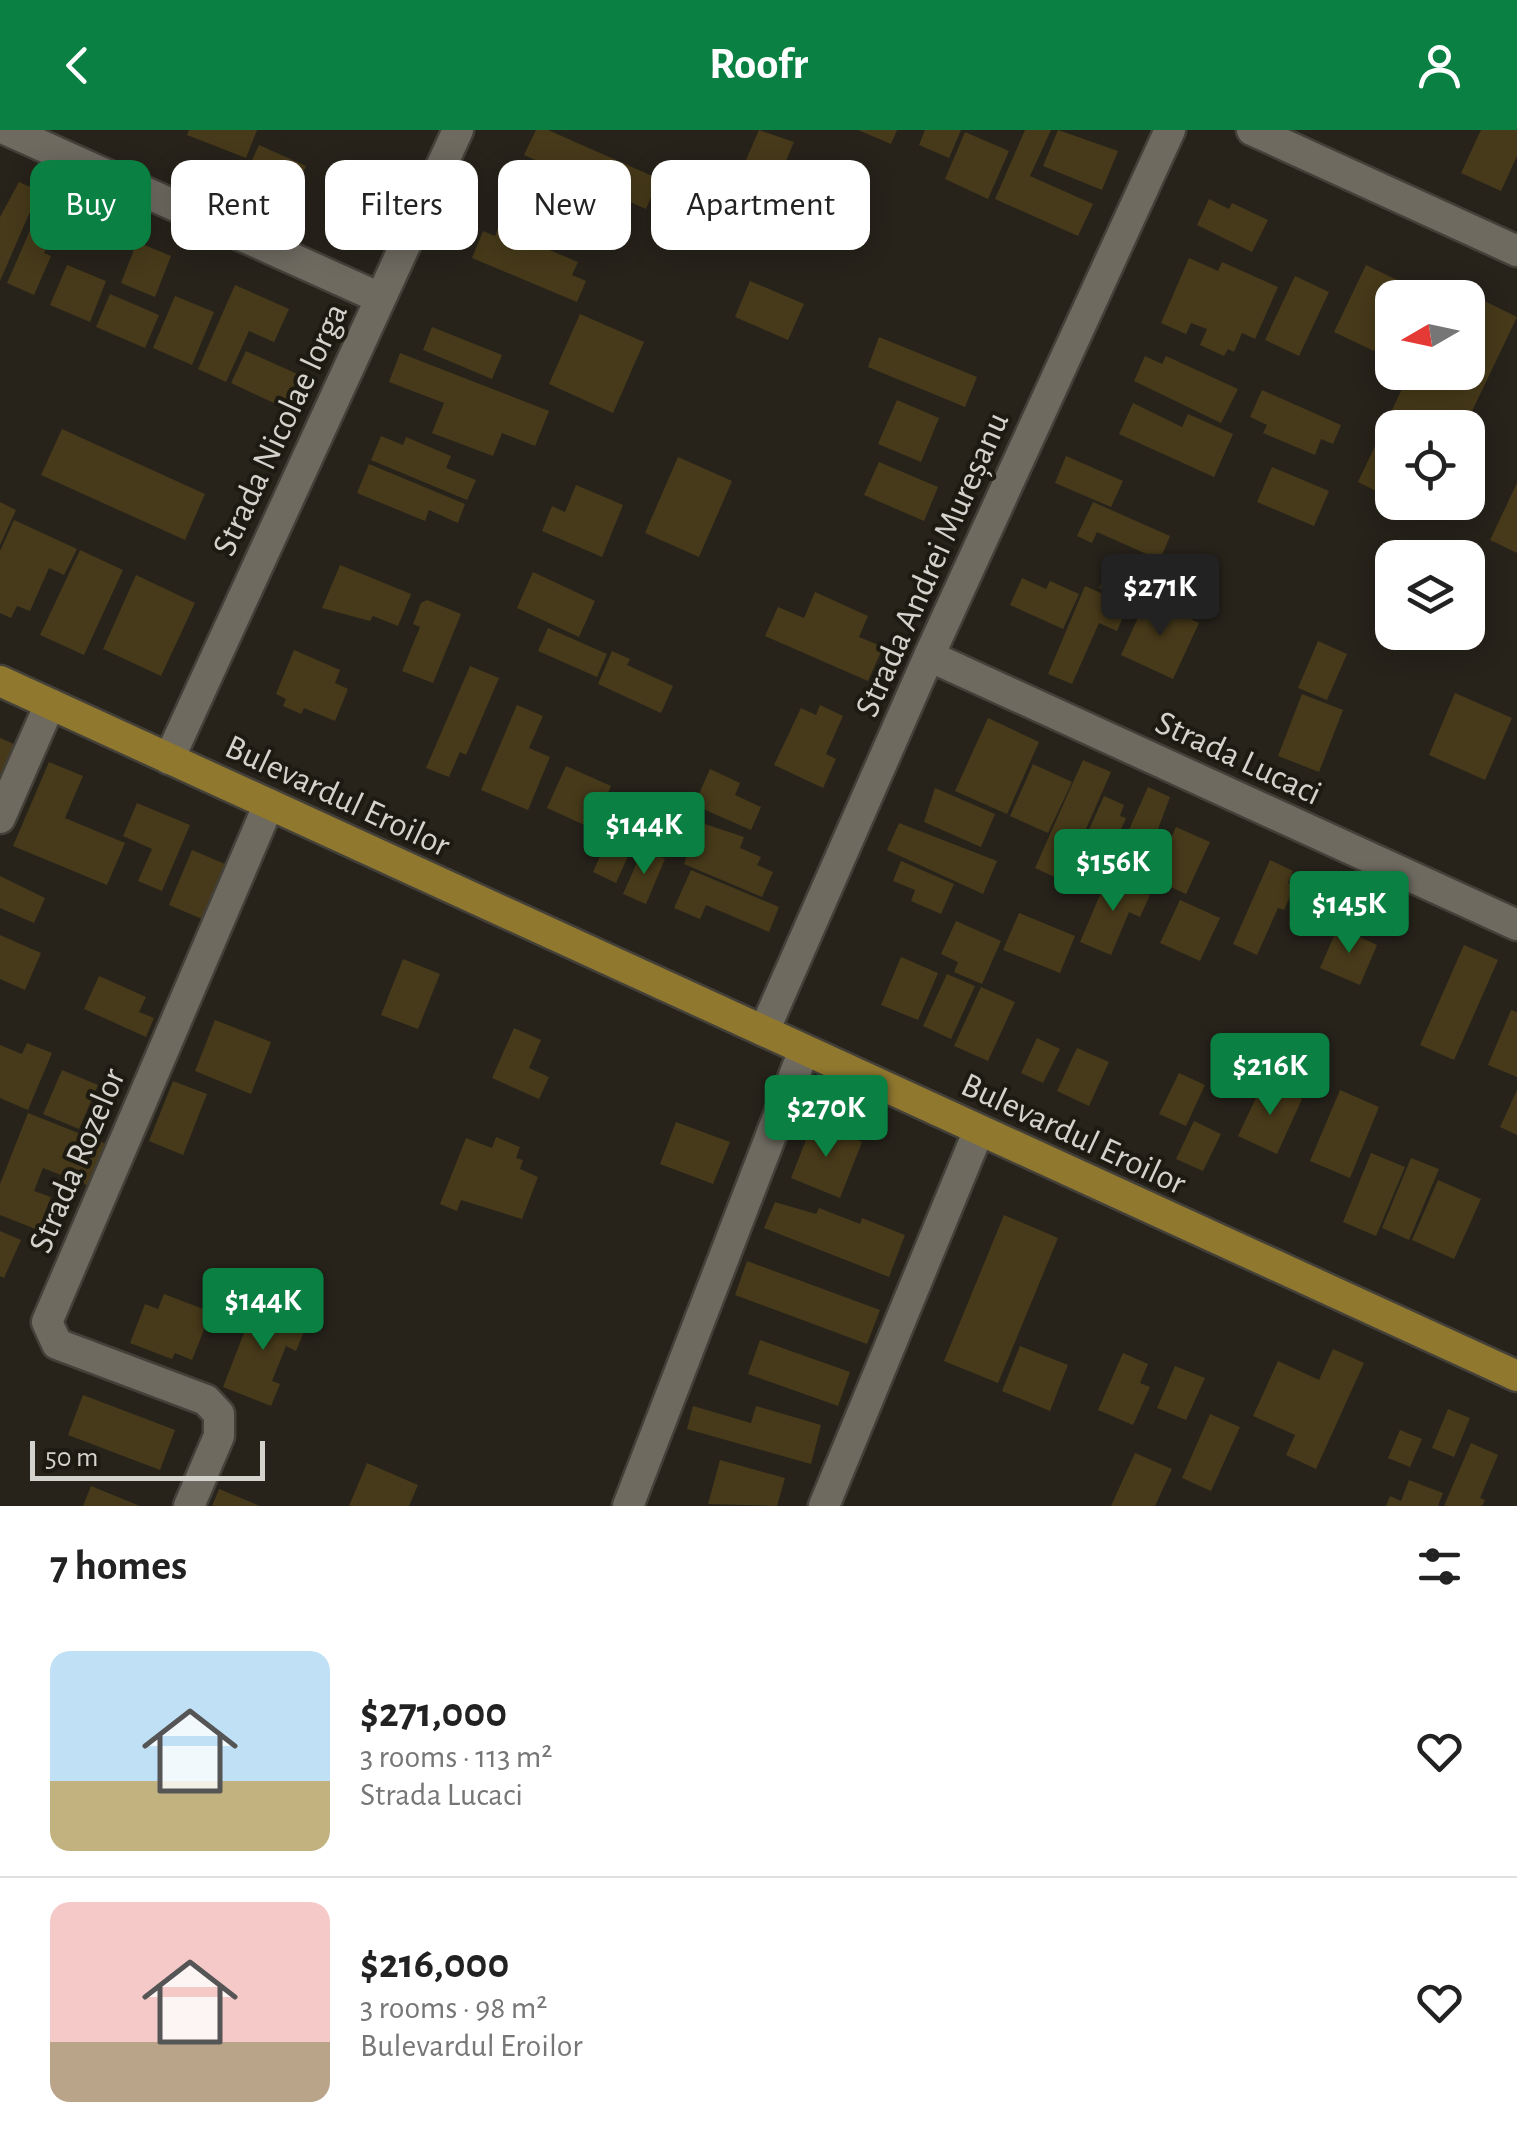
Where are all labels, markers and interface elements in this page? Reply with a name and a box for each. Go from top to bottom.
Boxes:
icon: back [50,38,105,93]
icon: person [1412,38,1467,93]
text: Roofr [709,42,808,87]
chip: Buy [30,160,151,250]
chip: Rent [171,160,305,250]
chip: Filters [325,160,478,250]
chip: New [498,160,631,250]
chip: Apartment [651,160,870,250]
north arrow [1375,280,1485,390]
map controls [1375,280,1485,650]
street label: Strada Nicolae Iorga [207,298,354,561]
street label: Strada Andrei Mureșanu [849,407,1017,723]
button: locate [1375,410,1485,520]
button: layers [1375,540,1485,650]
pin: $271K [1090,554,1230,639]
text: $271K [1123,570,1197,602]
street label: Strada Lucaci [1150,705,1327,812]
street label: Bulevardul Eroilor [220,729,456,864]
pin: $144K [574,792,714,877]
text: $144K [606,808,682,840]
pin: $156K [1043,829,1183,914]
text: $156K [1076,845,1150,877]
pin: $145K [1279,871,1419,956]
text: $145K [1312,887,1386,919]
pin: $216K [1200,1033,1340,1118]
text: $216K [1232,1049,1308,1081]
street label: Strada Rozelor [23,1063,132,1258]
street label: Bulevardul Eroilor [956,1067,1192,1202]
pin: $270K [756,1075,896,1160]
text: $270K [787,1091,865,1123]
pin: $144K [193,1268,333,1353]
text: $144K [225,1284,301,1316]
scale bar [30,1436,265,1480]
text: 50 m [45,1444,99,1472]
icon: filters [1412,1539,1467,1594]
text: 7 homes [50,1545,187,1587]
icon: home [130,1691,250,1811]
text: $271,000 [360,1692,507,1734]
icon: heart [1412,1724,1467,1779]
text: 3 rooms · 113 m² [360,1741,552,1773]
text: Strada Lucaci [360,1779,523,1811]
icon: home [130,1942,250,2062]
text: $216,000 [360,1943,509,1985]
icon: heart [1412,1975,1467,2030]
text: 3 rooms · 98 m² [360,1992,547,2024]
text: Bulevardul Eroilor [360,2030,583,2062]

